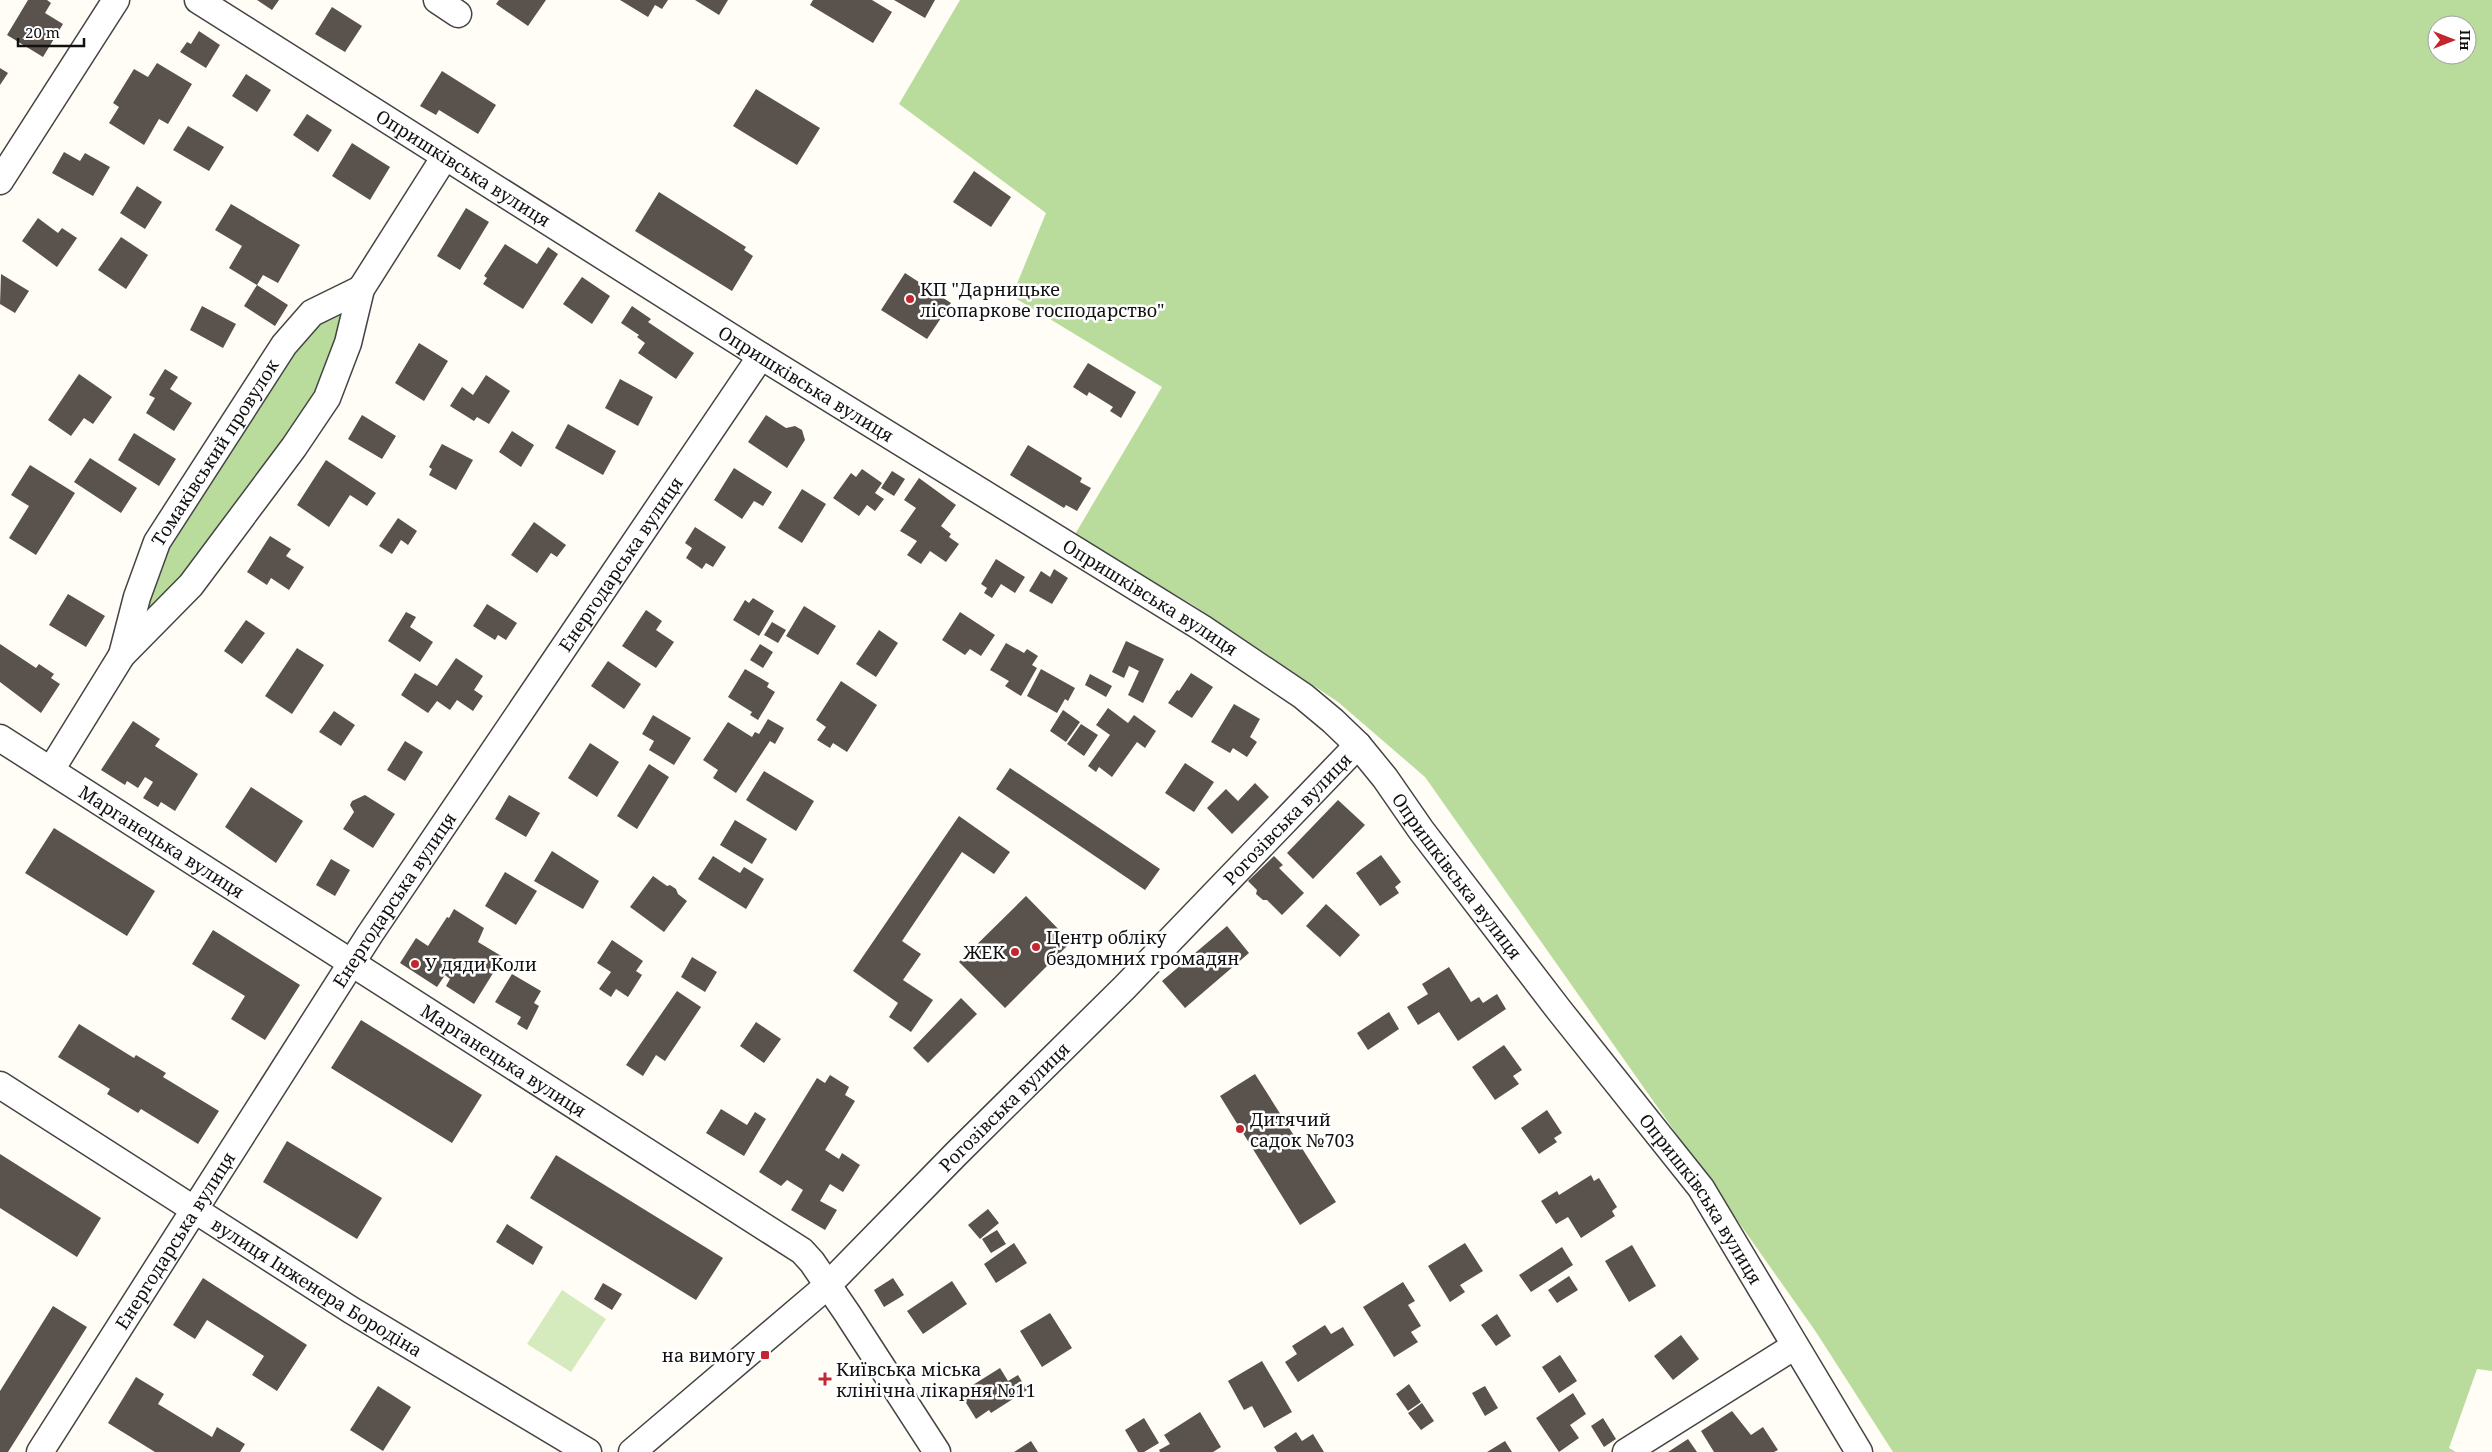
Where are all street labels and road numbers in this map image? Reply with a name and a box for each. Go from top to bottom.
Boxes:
street label: Опришківська вулиця [371,104,555,232]
street label: Опришківська вулиця [714,320,898,447]
street label: Томаківський провулок [146,354,284,550]
street label: Енергодарська вулиця [553,472,688,656]
street label: Опришківська вулиця [1058,533,1243,661]
street label: Рогозівська вулиця [1218,747,1356,890]
street label: Марганецька вулиця [74,780,249,903]
street label: Опришківська вулиця [1387,788,1528,964]
street label: Енергодарська вулиця [327,807,461,992]
street label: Марганецька вулиця [416,998,591,1122]
street label: Рогозівська вулиця [933,1037,1075,1177]
street label: Опришківська вулиця [1634,1108,1768,1289]
street label: Енергодарська вулиця [109,1147,240,1334]
street label: вулиця Інженера Бородіна [207,1212,427,1362]

